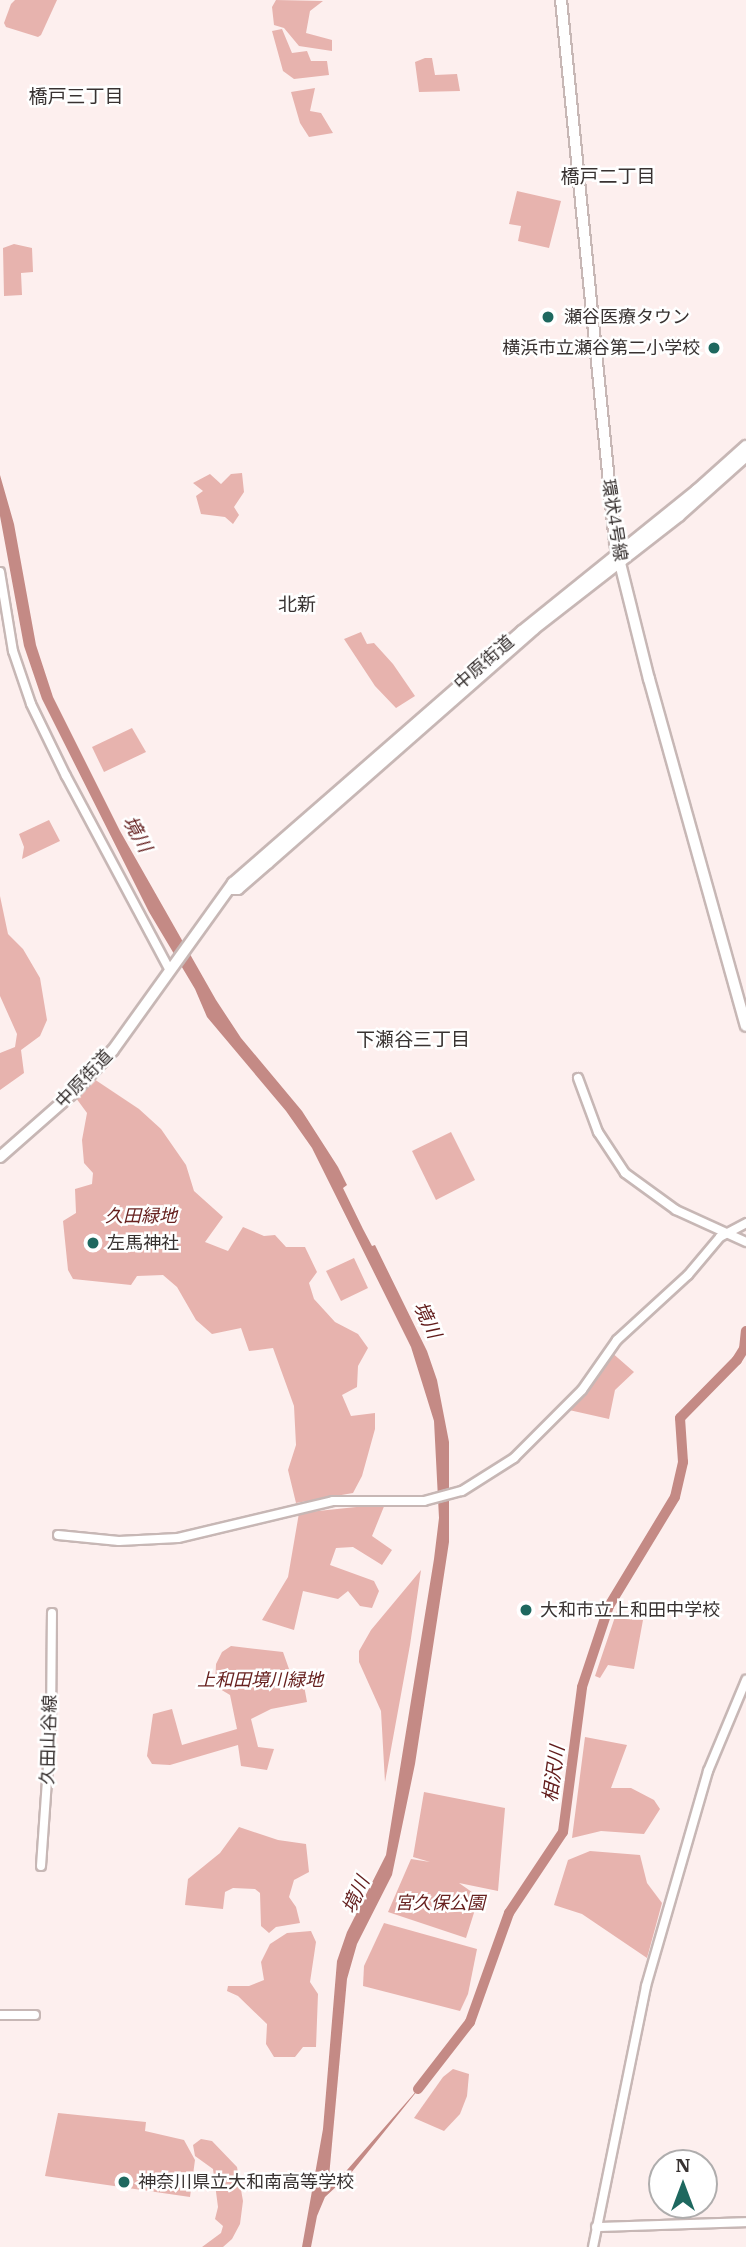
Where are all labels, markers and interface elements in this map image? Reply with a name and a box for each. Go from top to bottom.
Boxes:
district label: 橋戸三丁目 [29,86,123,108]
district label: 橋戸二丁目 [561,166,655,188]
place label: 瀬谷医療タウン [564,306,690,328]
marker: 瀬谷医療タウン [538,307,558,327]
place label: 横浜市立瀬谷第二小学校 [502,337,700,359]
marker: 横浜市立瀬谷第二小学校 [706,340,722,356]
street label: 環状4号線 [597,477,631,563]
district label: 北新 [278,594,316,616]
street label: 中原街道 [450,631,518,695]
water label: 境川 [118,812,156,856]
district label: 下瀬谷三丁目 [356,1029,470,1051]
street label: 中原街道 [51,1046,117,1112]
park label: 久田緑地 [105,1205,177,1227]
place label: 左馬神社 [107,1232,179,1254]
marker: 左馬神社 [85,1235,101,1251]
water label: 境川 [408,1298,446,1342]
place label: 大和市立上和田中学校 [540,1599,720,1621]
marker: 大和市立上和田中学校 [518,1602,534,1618]
park label: 上和田境川緑地 [197,1669,323,1691]
street label: 久田山谷線 [37,1695,61,1785]
water label: 相沢川 [539,1744,569,1804]
water label: 境川 [338,1873,374,1917]
park label: 宮久保公園 [395,1892,485,1914]
north arrow [648,2149,718,2219]
text: N [675,2153,691,2177]
place label: 神奈川県立大和南高等学校 [138,2171,354,2193]
marker: 神奈川県立大和南高等学校 [116,2174,132,2190]

